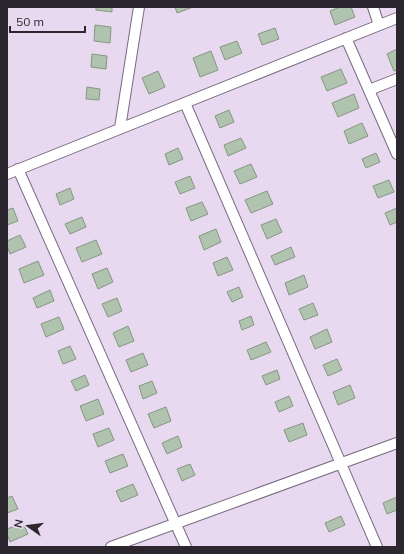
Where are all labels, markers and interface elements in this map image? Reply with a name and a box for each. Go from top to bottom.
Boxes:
scale bar [10,8,85,34]
text: 50 m [16,14,44,29]
north arrow [8,506,48,546]
text: N [10,518,26,529]

